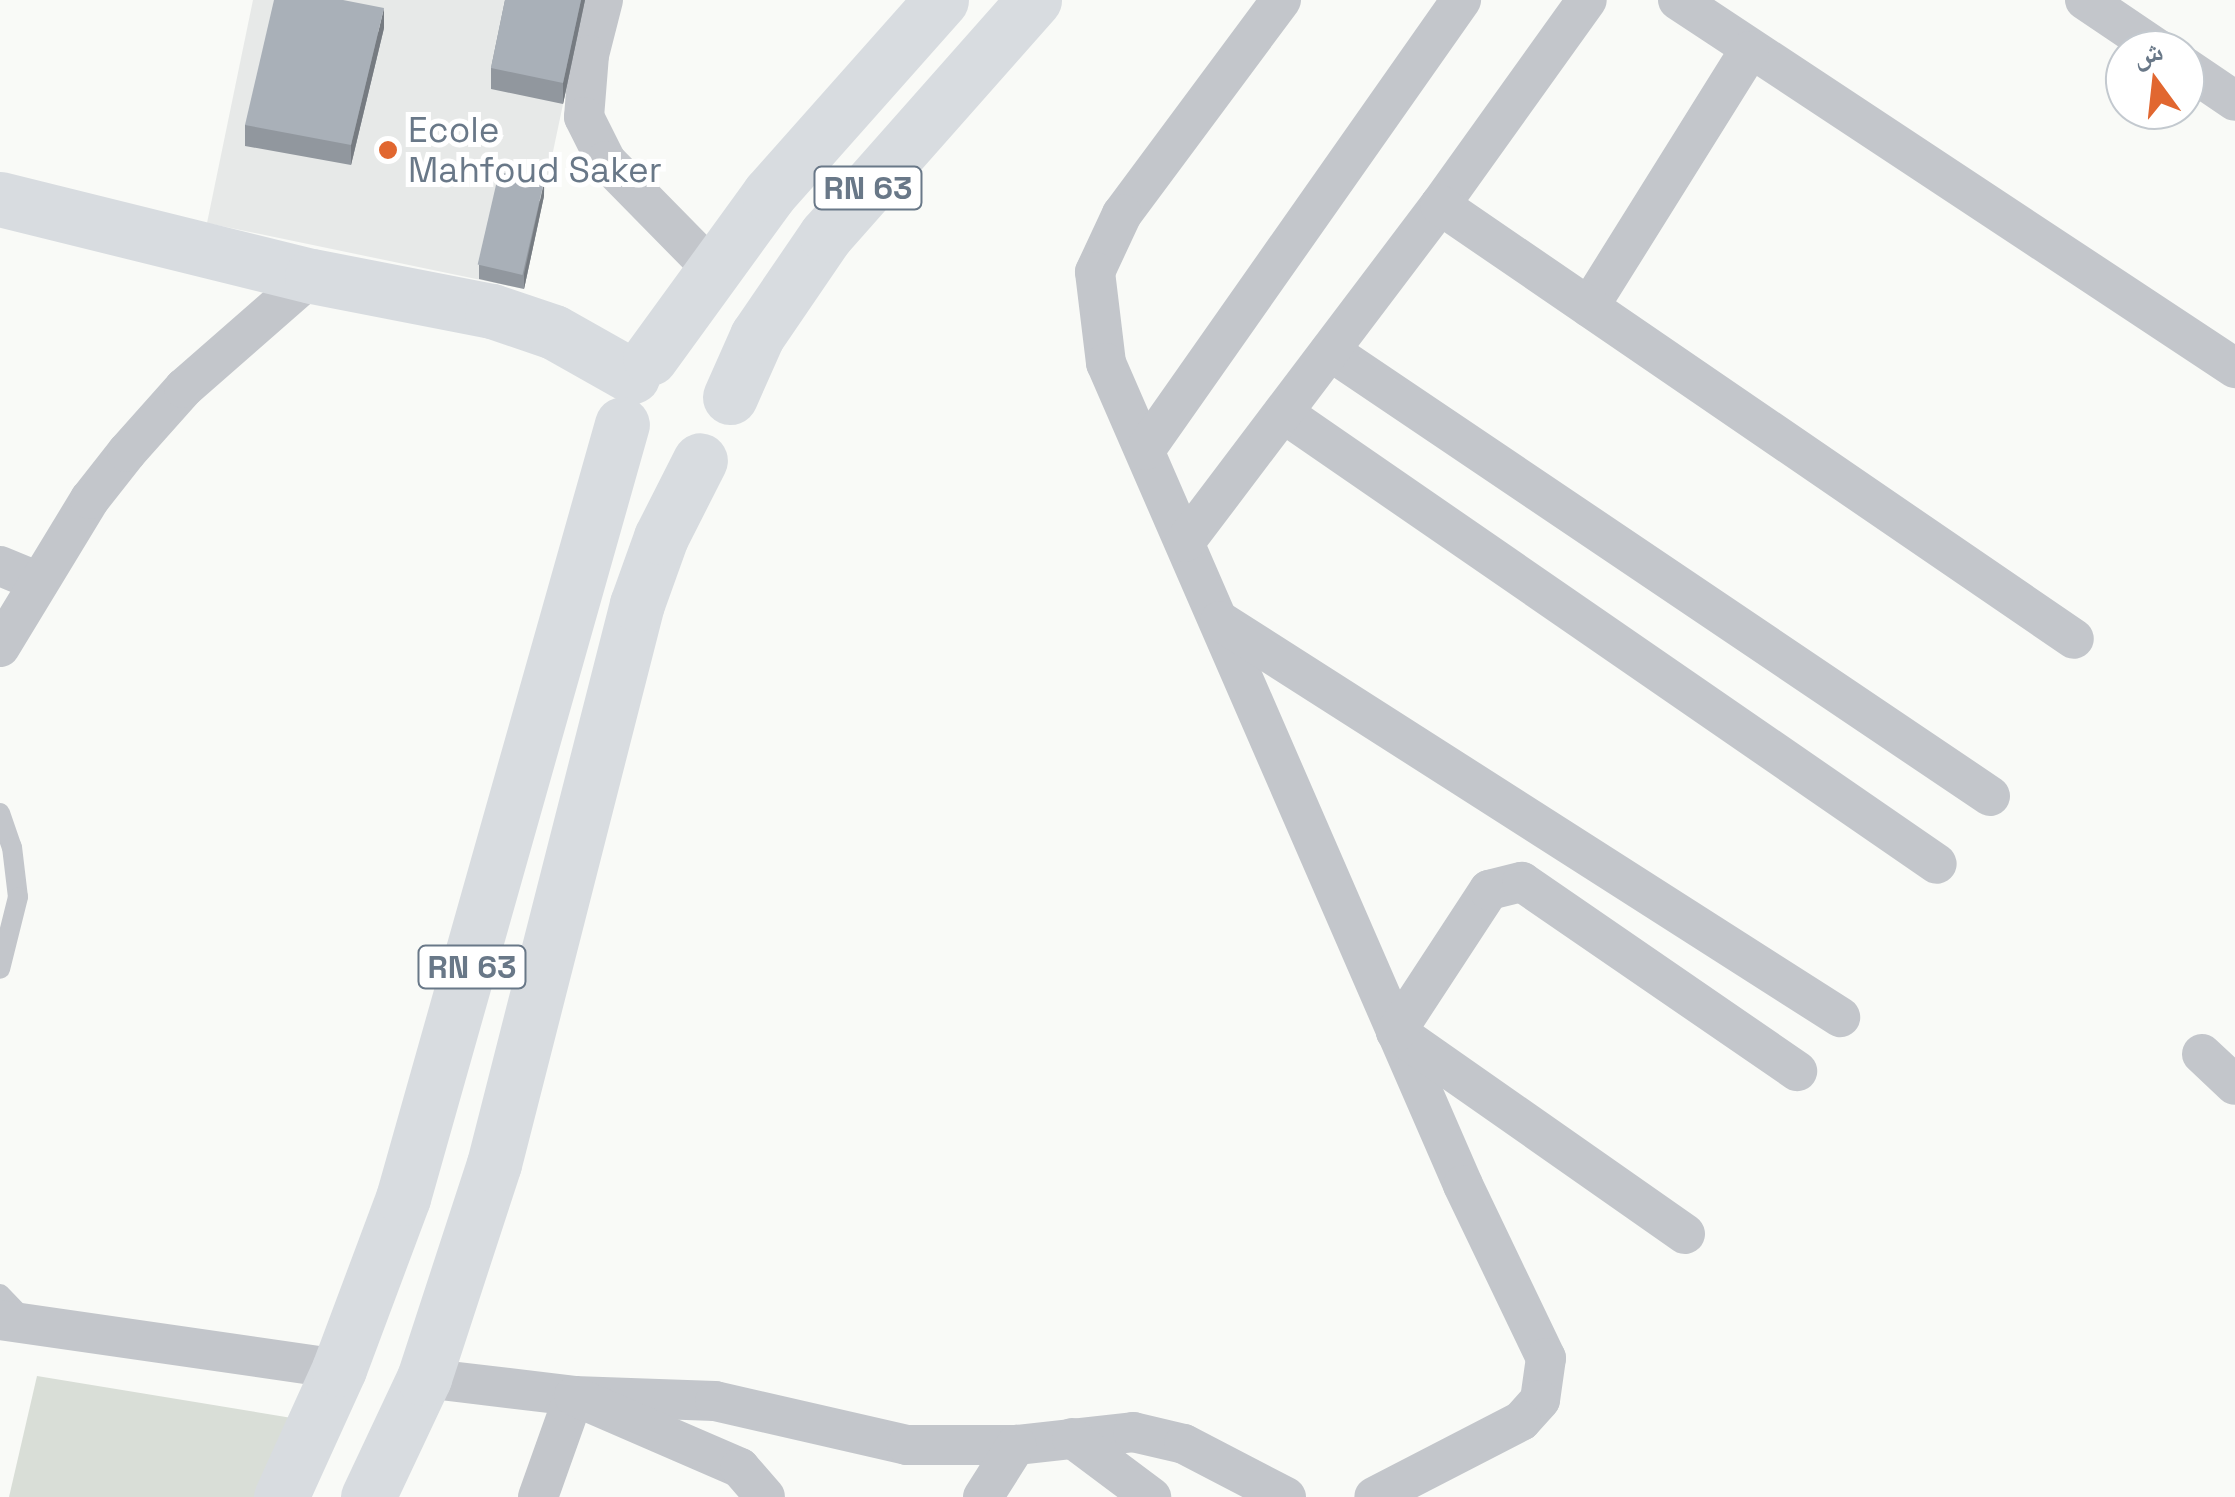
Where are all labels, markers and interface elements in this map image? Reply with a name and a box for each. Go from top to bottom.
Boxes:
north arrow [2105,30,2205,130]
text: ش [2129,32,2167,74]
place label: Ecole Mahfoud Saker [408,109,662,191]
marker: Ecole Mahfoud Saker [377,139,399,161]
road number: RN 63 [813,161,923,215]
road number: RN 63 [417,940,527,994]

